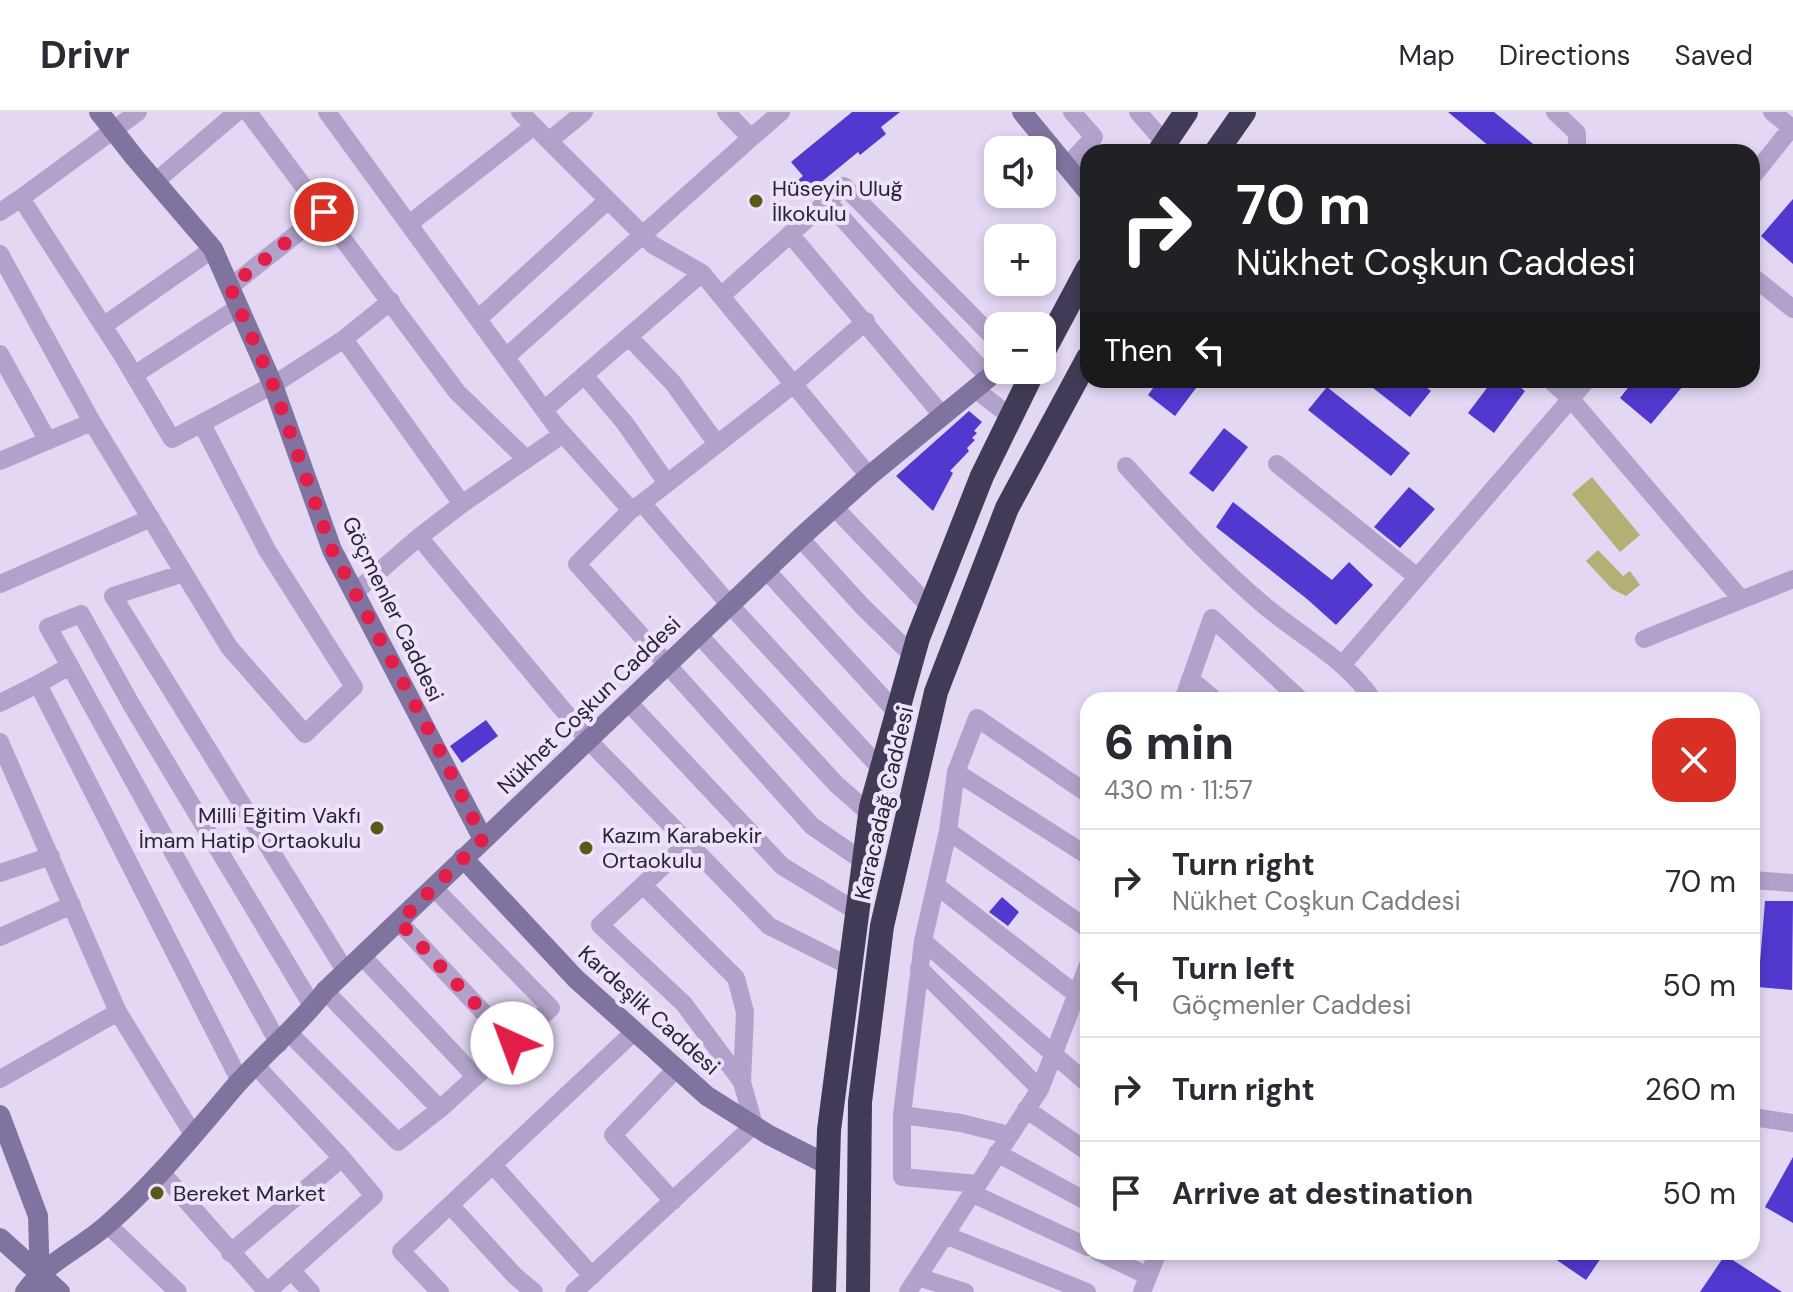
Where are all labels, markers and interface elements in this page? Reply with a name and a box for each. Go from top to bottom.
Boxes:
text: Drivr [40,30,130,80]
text: Map [1398,37,1455,74]
text: Directions [1499,37,1631,74]
text: Saved [1675,37,1753,74]
map controls [984,136,1056,384]
button: sound [984,136,1056,208]
text: 70 m [1236,168,1371,241]
place label: Hüseyin Uluğ İlkokulu [772,174,903,228]
icon: right [1104,176,1208,280]
pin [290,178,358,246]
icon: arrive [302,190,346,234]
marker: Hüseyin Uluğ İlkokulu [747,192,765,210]
button: + [984,224,1056,296]
text: Nükhet Coşkun Caddesi [1236,239,1636,286]
button: − [984,312,1056,384]
icon: left [1188,328,1232,372]
text: Then [1104,331,1172,370]
street label: Göçmenler Caddesi [336,512,450,706]
street label: Nükhet Coşkun Caddesi [491,610,687,800]
street label: Karacadağ Caddesi [848,704,920,902]
text: 6 min [1104,711,1234,774]
button: close [1652,718,1736,802]
text: 430 m · 11:57 [1104,773,1253,807]
place label: Milli Eğitim Vakfı İmam Hatip Ortaokulu [139,801,361,855]
marker: Milli Eğitim Vakfı İmam Hatip Ortaokulu [368,819,386,837]
place label: Kazım Karabekir Ortaokulu [602,821,762,875]
marker: Kazım Karabekir Ortaokulu [577,839,595,857]
text: Turn right [1172,845,1315,884]
icon: right [1104,859,1148,903]
text: 70 m [1665,862,1736,901]
text: Nükhet Coşkun Caddesi [1172,884,1461,918]
street label: Kardeşlik Caddesi [572,939,726,1081]
text: Turn left [1172,949,1295,988]
icon: left [1104,963,1148,1007]
text: 50 m [1662,966,1736,1005]
text: Göçmenler Caddesi [1172,988,1411,1022]
position arrow [470,1001,554,1085]
icon: right [1104,1067,1148,1111]
text: Turn right [1172,1070,1315,1109]
text: 260 m [1645,1070,1736,1109]
icon: arrive [1104,1171,1148,1215]
text: Arrive at destination [1172,1174,1473,1213]
text: 50 m [1662,1174,1736,1213]
place label: Bereket Market [173,1179,326,1208]
marker: Bereket Market [148,1184,166,1202]

